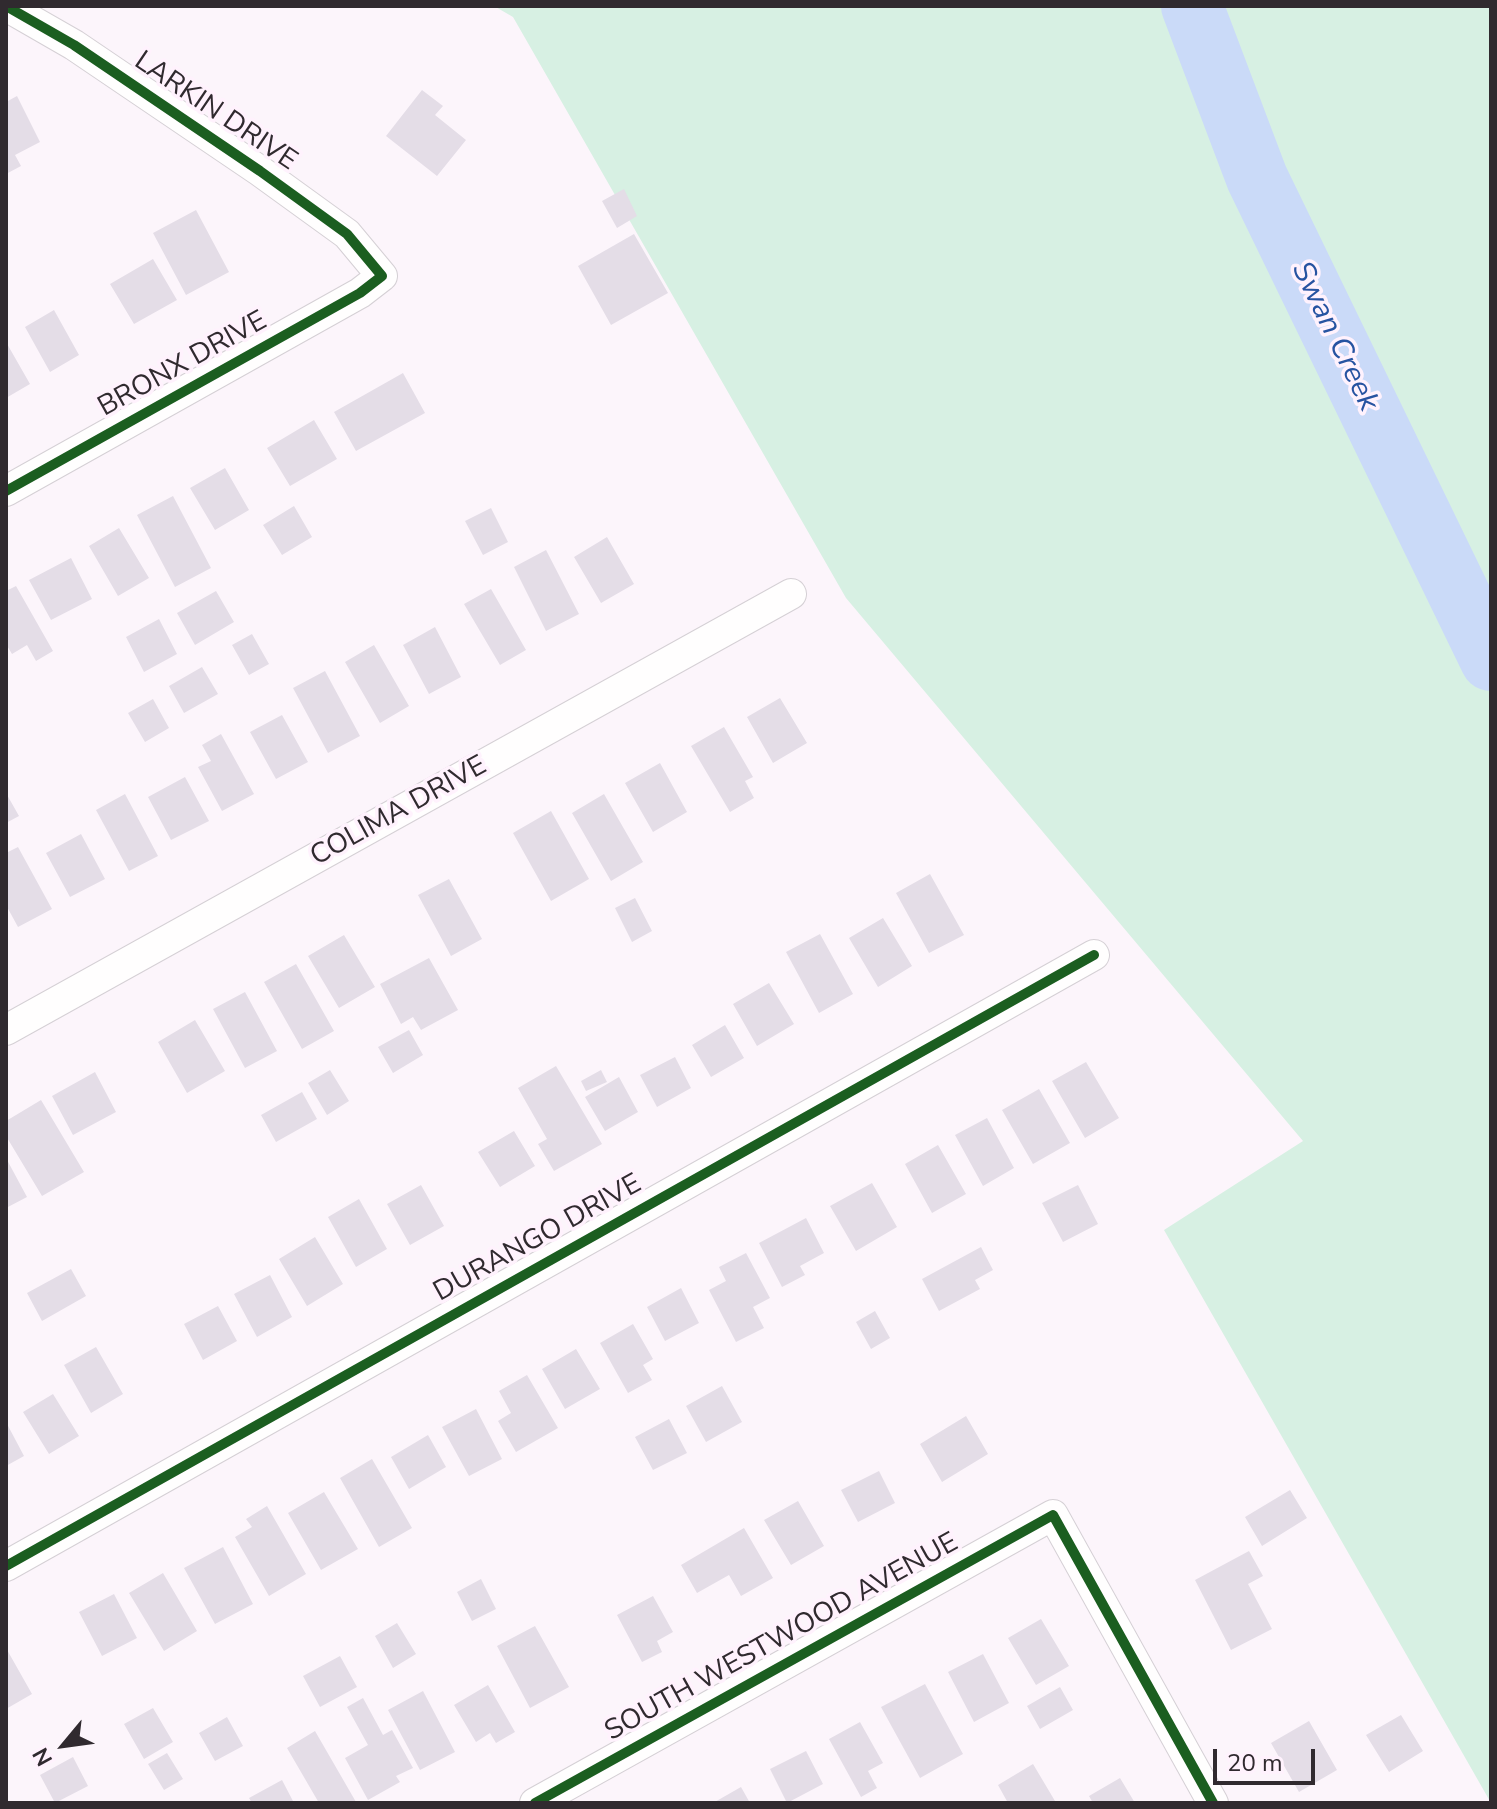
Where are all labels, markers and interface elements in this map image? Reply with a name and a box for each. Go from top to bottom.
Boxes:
street label: LARKIN DRIVE [127,45,303,179]
water label: Swan Creek [1282,257,1386,417]
street label: BRONX DRIVE [93,305,273,425]
street label: COLIMA DRIVE [305,750,493,874]
street label: DURANGO DRIVE [428,1168,648,1310]
street label: SOUTH WESTWOOD AVENUE [600,1527,964,1749]
north arrow [24,1705,104,1785]
scale bar [1217,1733,1319,1783]
text: N [26,1742,60,1771]
text: 20 m [1227,1747,1283,1779]

